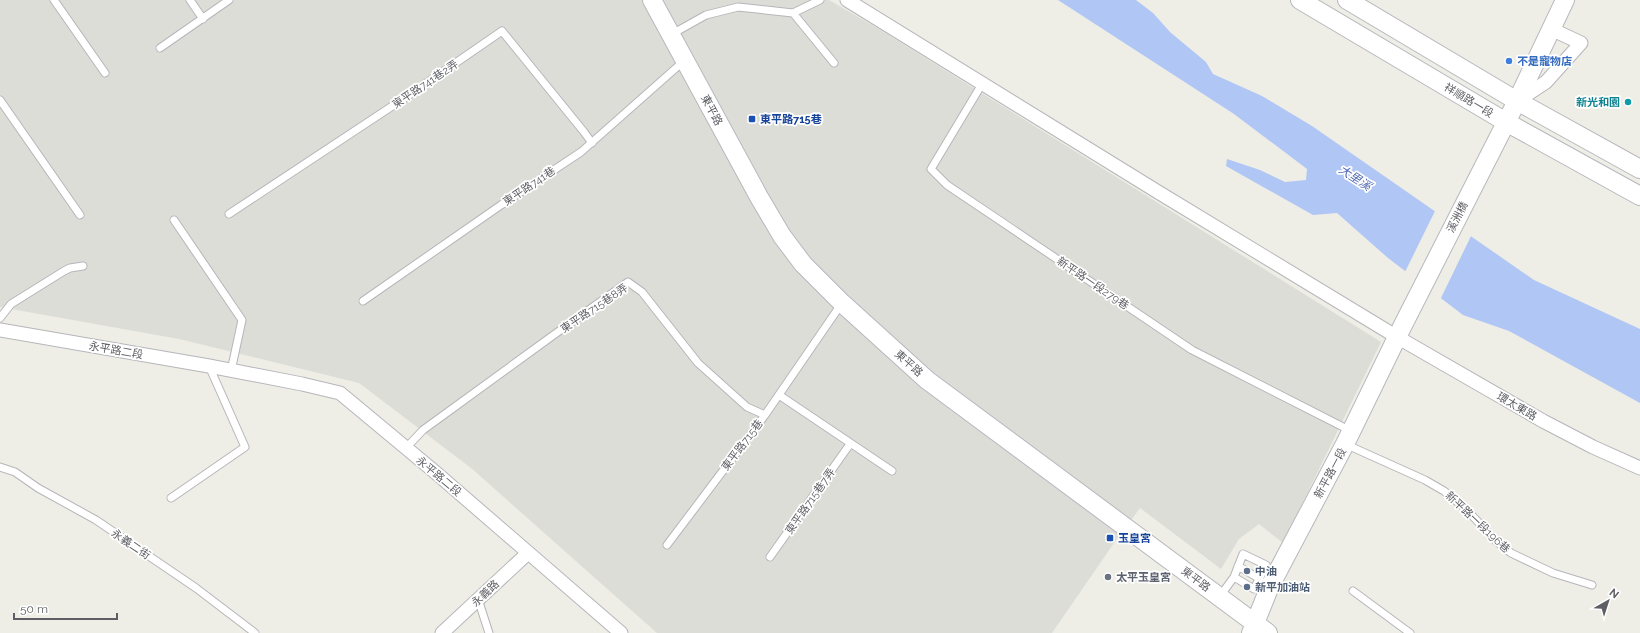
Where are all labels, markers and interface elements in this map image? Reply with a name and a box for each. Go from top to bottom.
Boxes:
place label: 不是寵物店 [1517,55,1572,68]
marker: 不是寵物店 [1504,56,1514,66]
street label: 東平路741巷2弄 [390,58,461,111]
street label: 祥順路一段 [1442,81,1496,120]
street label: 東平路 [698,93,725,128]
place label: 新光和園 [1576,96,1620,109]
marker: 新光和園 [1623,97,1633,107]
place label: 東平路715巷 [760,113,822,126]
marker: 東平路715巷 [747,114,757,124]
water label: 大里溪 [1336,162,1376,195]
street label: 東平路741巷 [501,164,558,209]
street label: 溪洲橋 [1444,200,1471,235]
street label: 新平路一段279巷 [1054,255,1131,312]
street label: 東平路715巷8弄 [558,281,630,336]
street label: 永平路二段 [88,339,144,362]
street label: 東平路 [892,348,925,379]
street label: 環太東路 [1494,390,1539,423]
street label: 東平路715巷 [719,417,766,473]
street label: 新平路一段 [1312,446,1349,501]
street label: 永平路二段 [413,454,464,499]
street label: 東平路715巷7弄 [783,466,838,537]
street label: 新平路一段196巷 [1443,489,1513,556]
street label: 永義二街 [109,527,153,562]
place label: 玉皇宮 [1118,532,1151,545]
marker: 玉皇宮 [1105,533,1115,543]
street label: 東平路 [1179,564,1213,595]
place label: 中油 [1255,565,1277,578]
marker: 中油 [1242,566,1252,576]
place label: 太平玉皇宮 [1116,571,1171,584]
marker: 太平玉皇宮 [1103,572,1113,582]
street label: 永義路 [469,577,502,609]
place label: 新平加油站 [1255,581,1310,594]
north arrow [1588,581,1628,621]
marker: 新平加油站 [1242,582,1252,592]
text: N [1607,586,1621,601]
scale bar [14,595,117,621]
text: 50 m [20,602,48,616]

